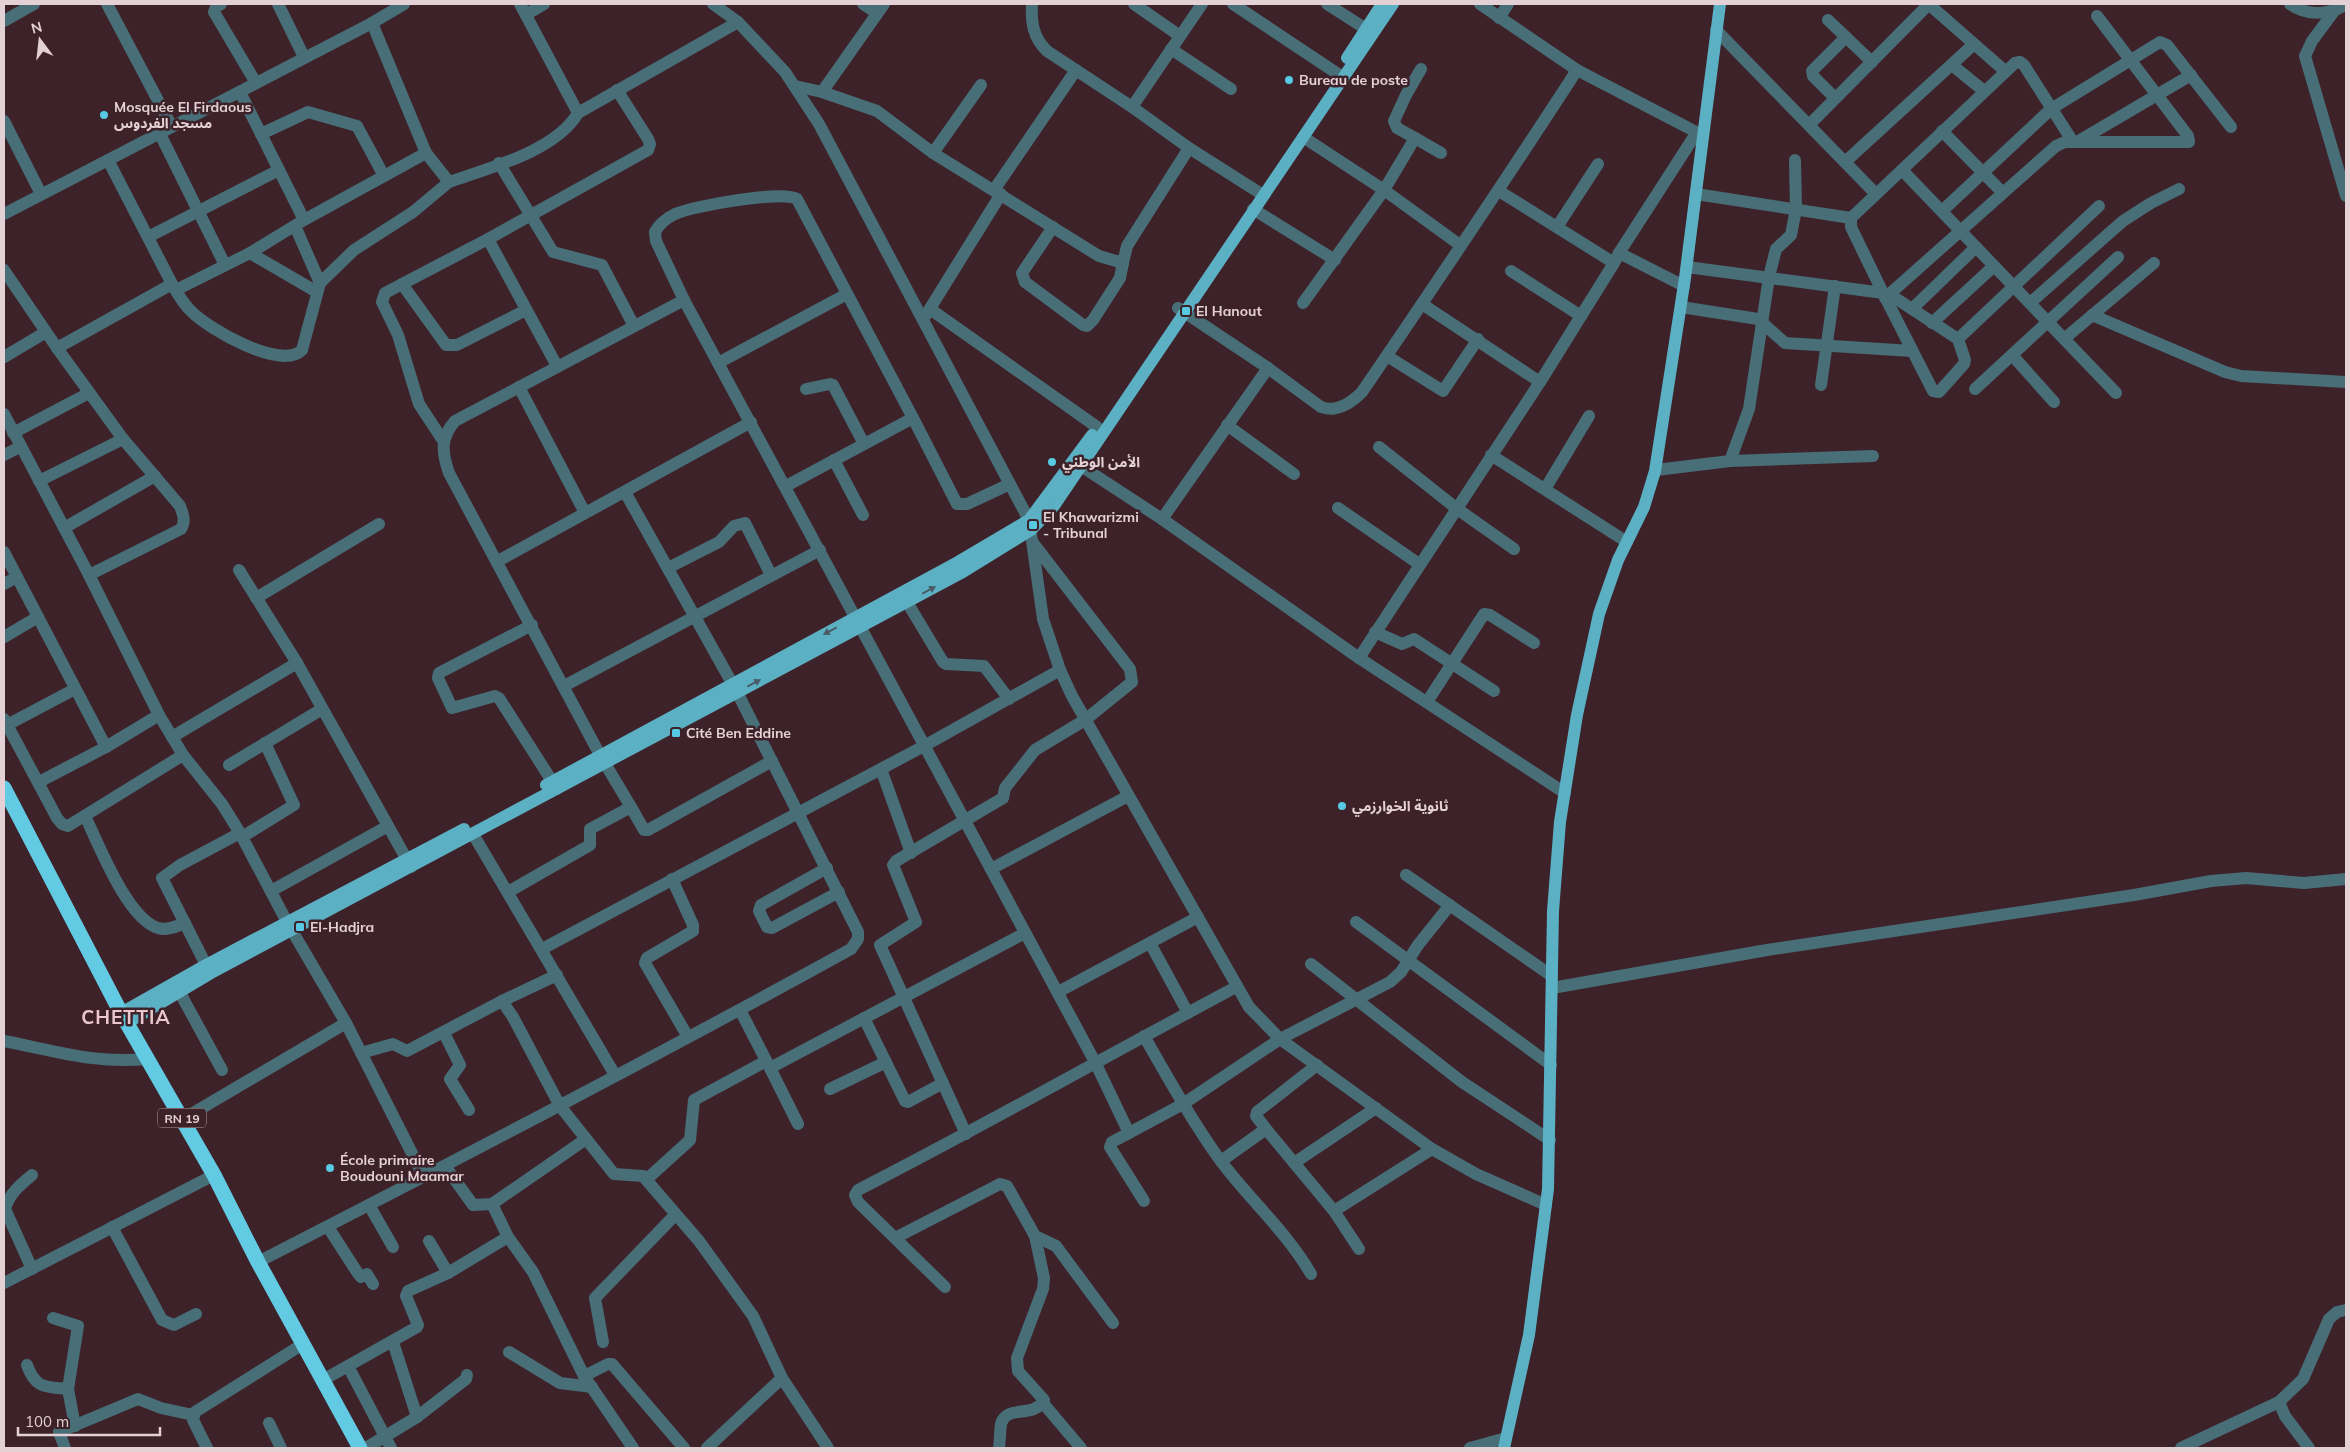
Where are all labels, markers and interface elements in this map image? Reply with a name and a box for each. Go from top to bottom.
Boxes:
north arrow [15,15,65,65]
text: N [29,17,44,38]
place label: Bureau de poste [1299,71,1408,89]
marker: Bureau de poste [1283,74,1295,86]
place label: Mosquée El Firdaous مسجد الفردوس [114,98,252,132]
marker: Mosquée El Firdaous مسجد الفردوس [98,109,110,121]
place label: El Hanout [1196,302,1262,320]
marker: El Hanout [1180,305,1192,317]
place label: الأمن الوطني [1062,453,1140,473]
marker: الأمن الوطني [1046,456,1058,468]
place label: El Khawarizmi - Tribunal [1043,508,1139,542]
marker: El Khawarizmi - Tribunal [1027,519,1039,531]
one-way arrow [921,586,936,594]
one-way arrow [823,627,838,635]
one-way arrow [747,679,761,687]
place label: Cité Ben Eddine [686,724,791,742]
marker: Cité Ben Eddine [670,727,682,739]
place label: ثانوية الخوارزمي [1352,797,1449,817]
marker: ثانوية الخوارزمي [1336,800,1348,812]
place label: El-Hadjra [310,918,374,936]
marker: El-Hadjra [294,921,306,933]
district label: CHETTIA [81,1005,171,1029]
road number: RN 19 [158,1108,206,1128]
place label: École primaire Boudouni Maamar [340,1151,464,1185]
marker: École primaire Boudouni Maamar [324,1162,336,1174]
scale bar [18,1404,160,1436]
text: 100 m [25,1412,69,1431]

